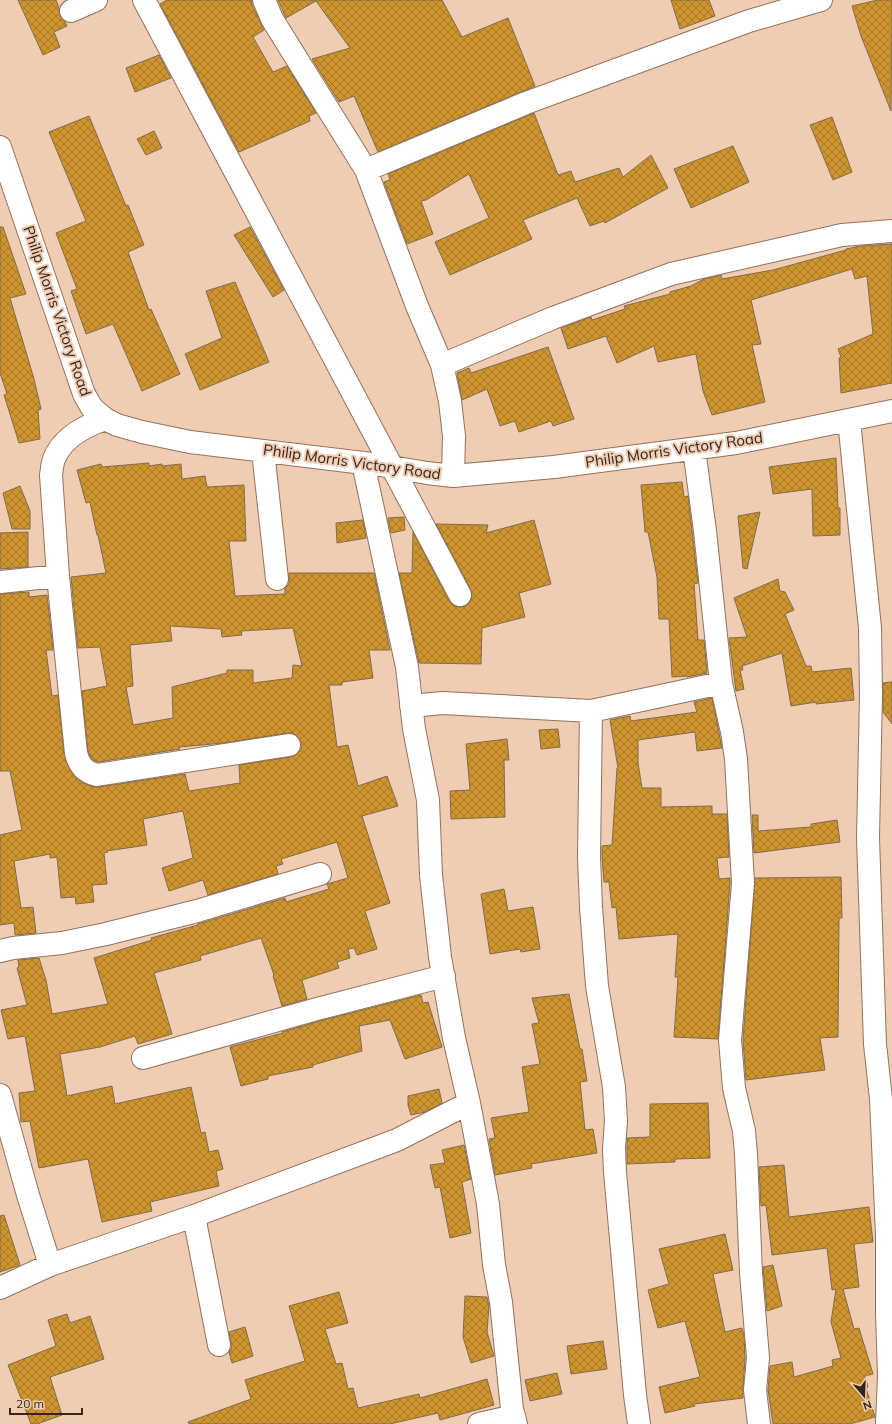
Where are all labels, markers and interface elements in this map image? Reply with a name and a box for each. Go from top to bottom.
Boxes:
street label: Philip Morris Victory Road [19,223,96,399]
street label: Philip Morris Victory Road [584,428,764,471]
street label: Philip Morris Victory Road [262,440,442,483]
north arrow [844,1376,884,1416]
scale bar [10,1390,82,1416]
text: 20 m [16,1396,44,1411]
text: N [861,1397,873,1413]

